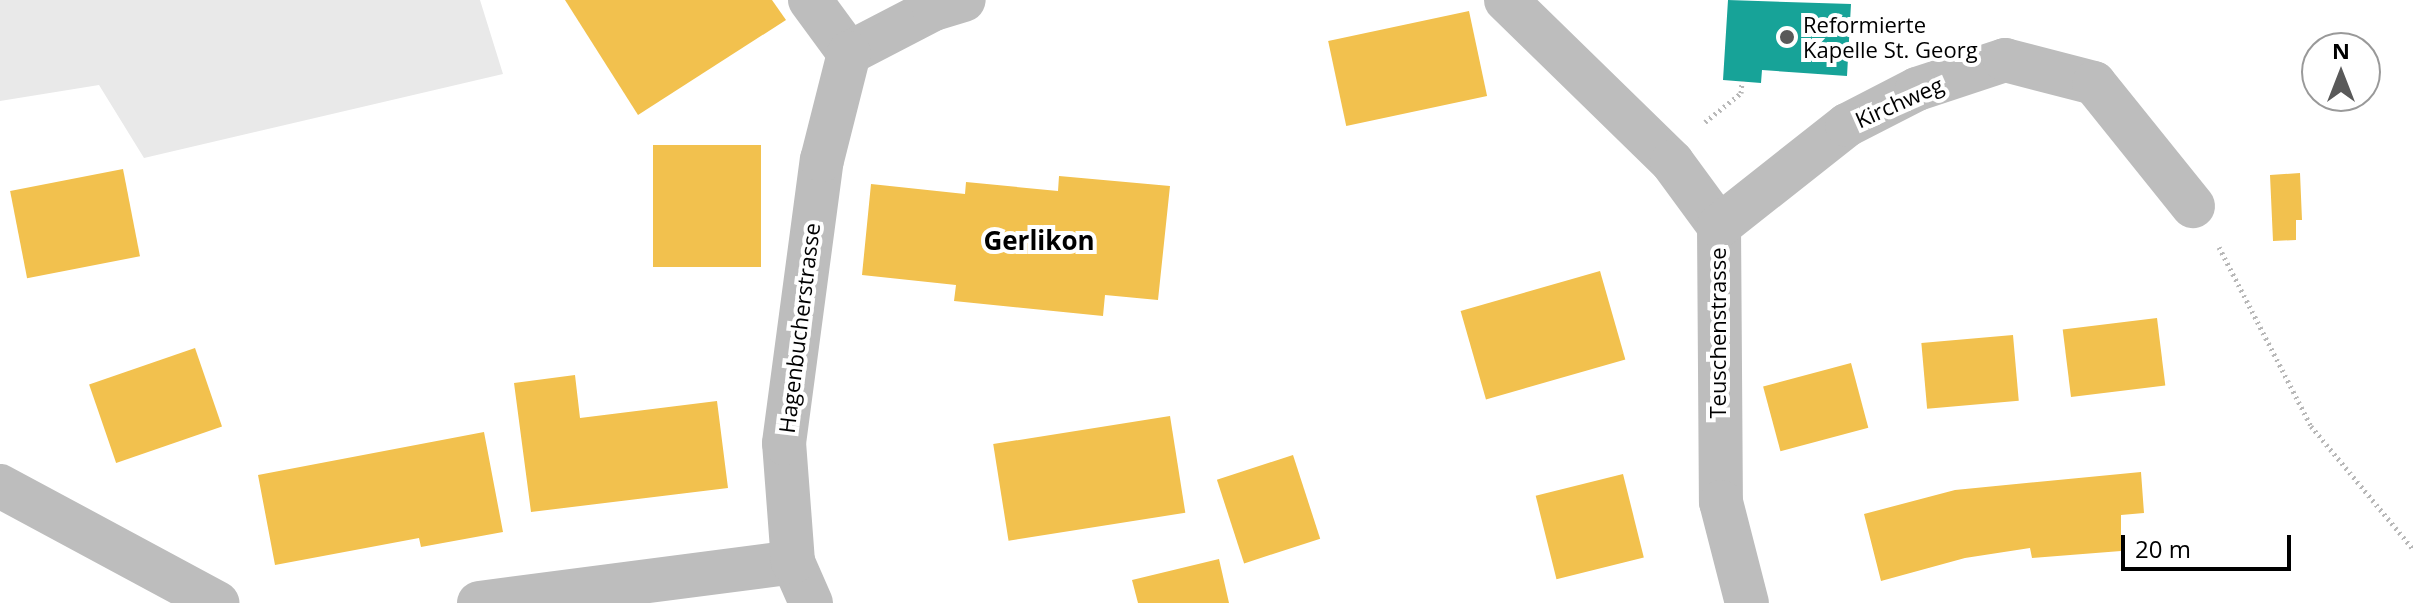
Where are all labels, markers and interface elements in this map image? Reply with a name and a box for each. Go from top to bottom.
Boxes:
place label: Reformierte Kapelle St. Georg [1803,11,1978,62]
marker: Reformierte Kapelle St. Georg [1778,28,1796,46]
north arrow [2301,32,2381,112]
text: N [2332,35,2350,65]
street label: Kirchweg [1851,71,1947,133]
street label: Hagenbucherstrasse [773,221,825,435]
district label: Gerlikon [983,225,1095,257]
street label: Teuschenstrasse [1705,247,1731,419]
scale bar [2125,519,2295,569]
text: 20 m [2135,532,2191,565]

